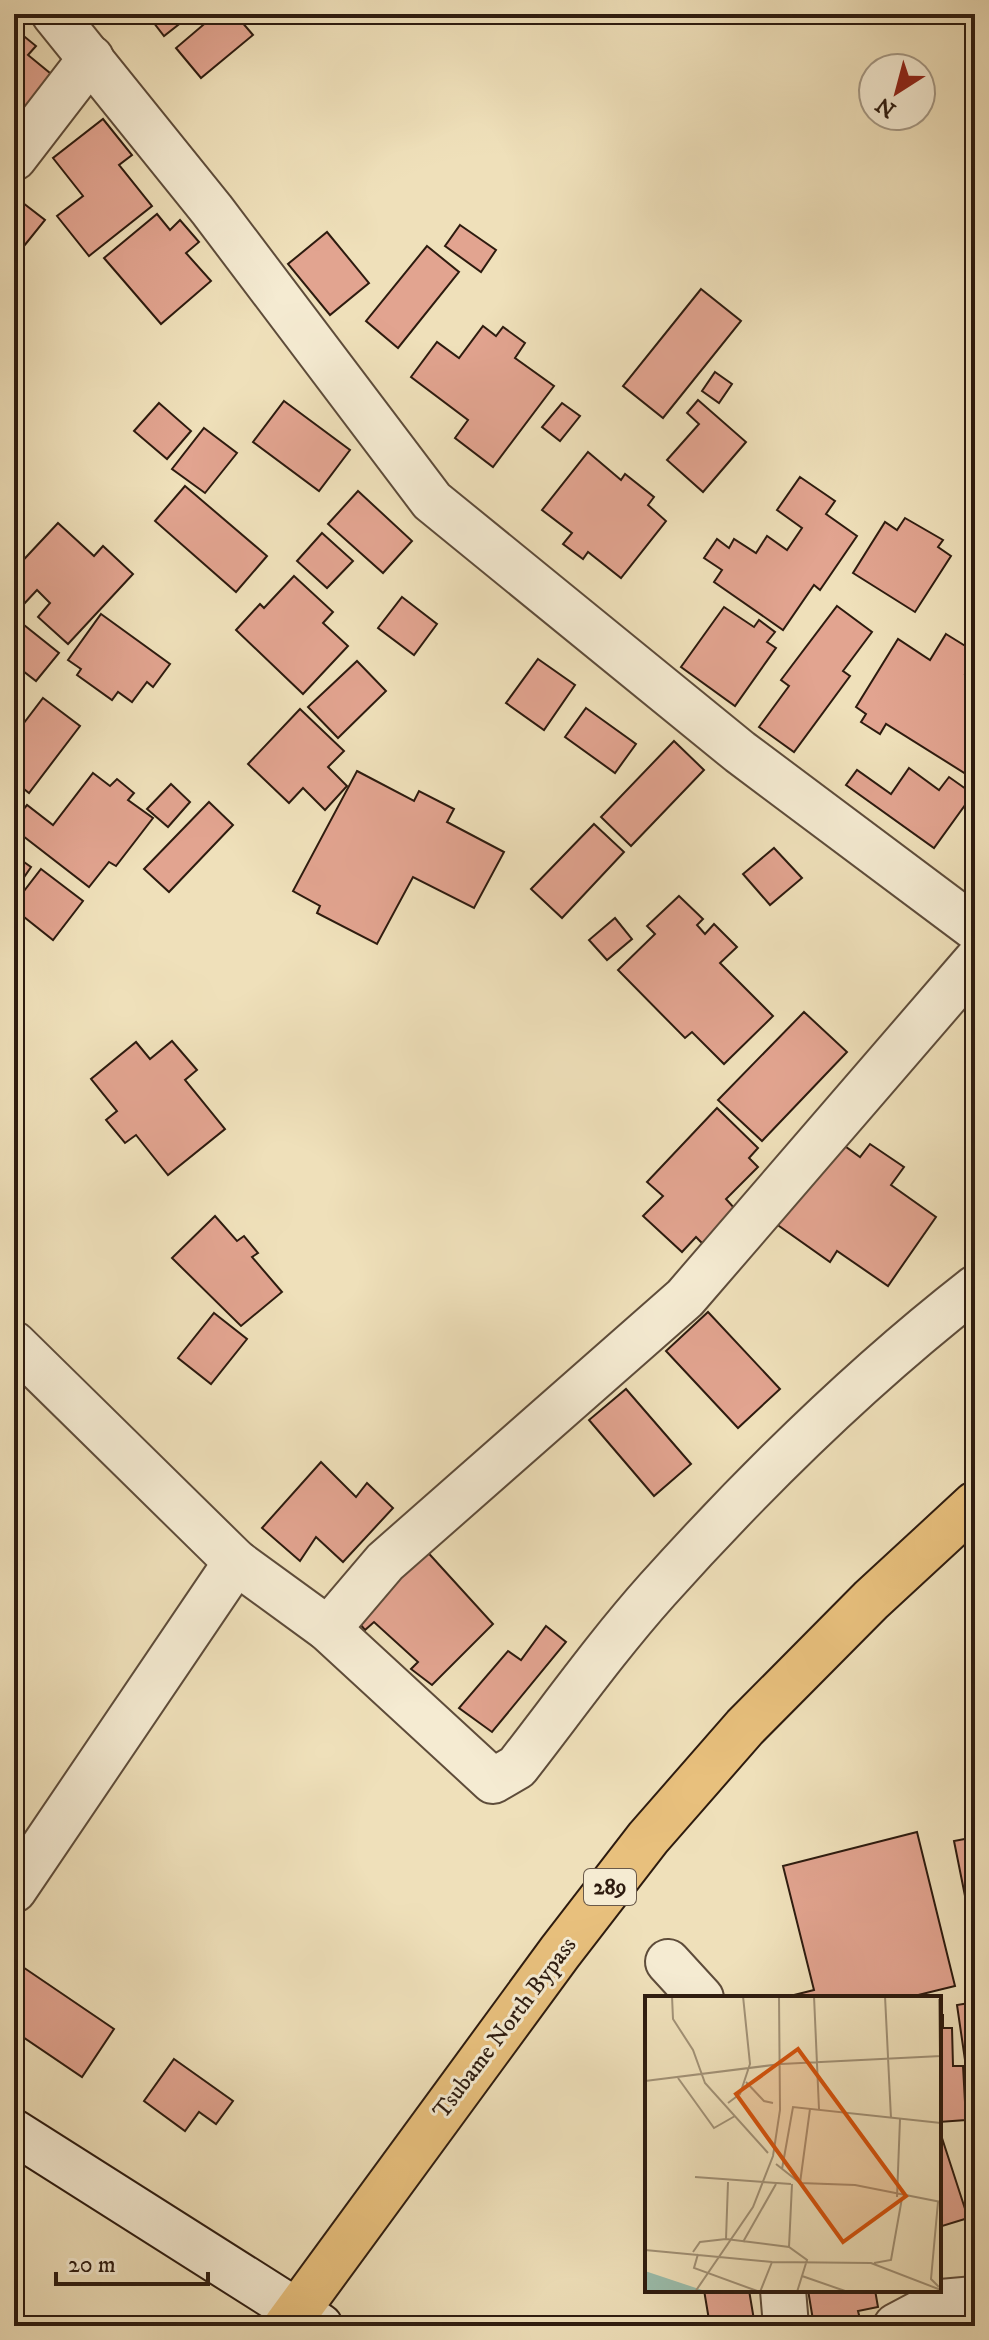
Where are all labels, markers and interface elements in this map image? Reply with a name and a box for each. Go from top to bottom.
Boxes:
north arrow [857,52,937,132]
text: N [871,91,901,123]
road number: 289 [584,1869,636,1905]
street label: Tsubame North Bypass [427,1931,583,2125]
inset map [645,1996,941,2292]
scale bar [56,2236,208,2286]
text: 20 m [68,2250,116,2280]

